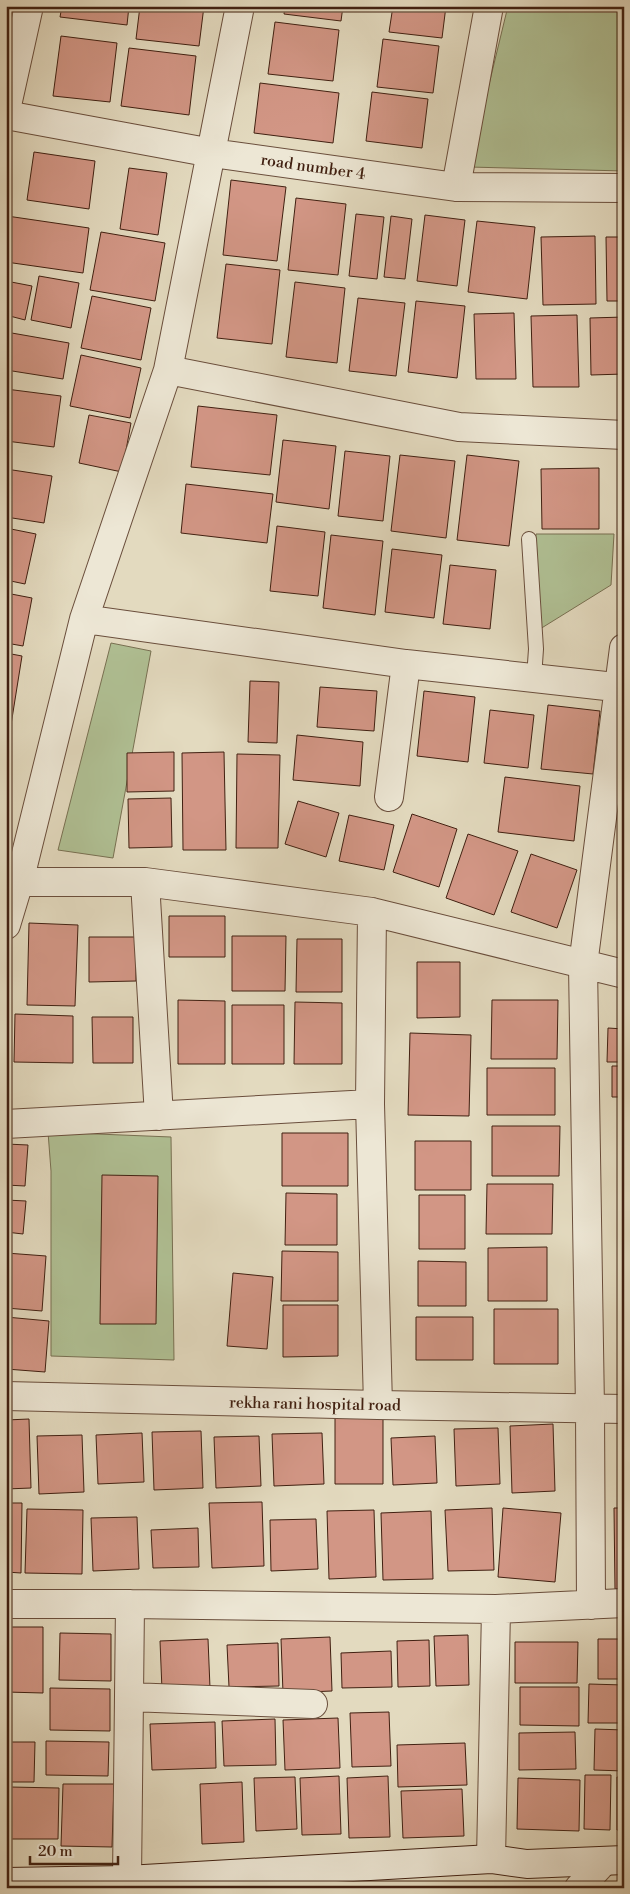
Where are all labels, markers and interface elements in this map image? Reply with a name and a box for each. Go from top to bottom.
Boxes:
street label: road number 4 [259,150,367,184]
street label: rekha rani hospital road [229,1393,401,1415]
scale bar [30,1834,118,1866]
text: 20 m [38,1842,73,1861]

